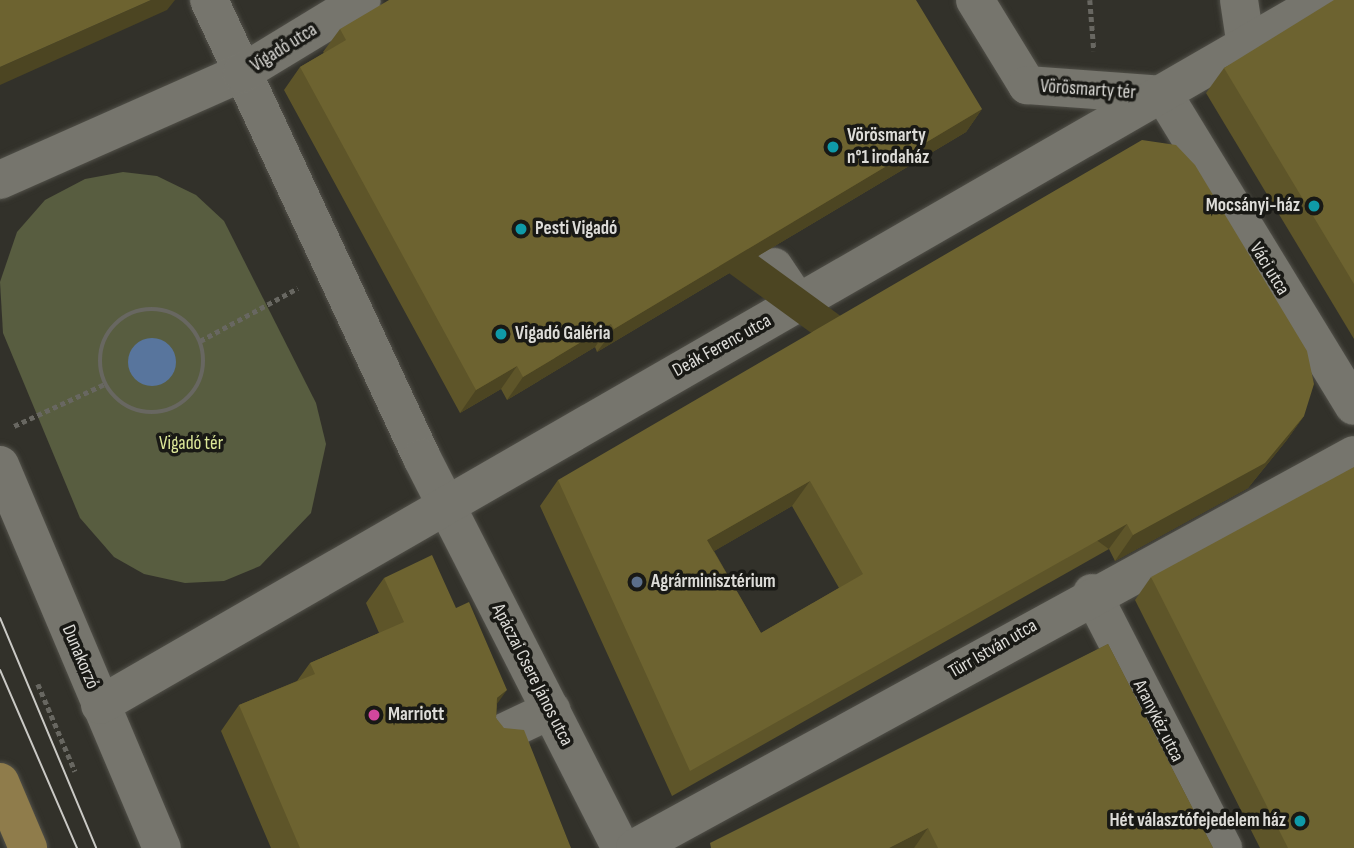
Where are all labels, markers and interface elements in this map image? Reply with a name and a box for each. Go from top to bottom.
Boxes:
street label: Vigadó utca [247,19,321,77]
street label: Vörösmarty tér [1039,75,1137,105]
place label: Vörösmarty n°1 irodaház [847,125,929,169]
marker: Vörösmarty n°1 irodaház [825,139,841,155]
place label: Mocsányi-ház [1206,195,1300,217]
marker: Mocsányi-ház [1306,198,1322,214]
place label: Pesti Vigadó [535,218,617,240]
marker: Pesti Vigadó [513,221,529,237]
street label: Váci utca [1244,238,1294,300]
street label: Deák Ferenc utca [669,310,775,382]
place label: Vigadó Galéria [515,323,610,345]
marker: Vigadó Galéria [493,326,509,342]
park label: Vigadó tér [159,433,223,455]
place label: Agrárminisztérium [651,571,776,593]
marker: Agrárminisztérium [629,574,645,590]
street label: Apáczai Csere János utca [486,600,578,750]
street label: Türr István utca [945,615,1041,683]
street label: Dunakorzó [56,621,104,693]
street label: Aranykéz utca [1128,676,1188,766]
place label: Marriott [388,704,444,726]
marker: Marriott [366,707,382,723]
place label: Hét választófejedelem ház [1109,810,1286,832]
marker: Hét választófejedelem ház [1292,813,1308,829]

